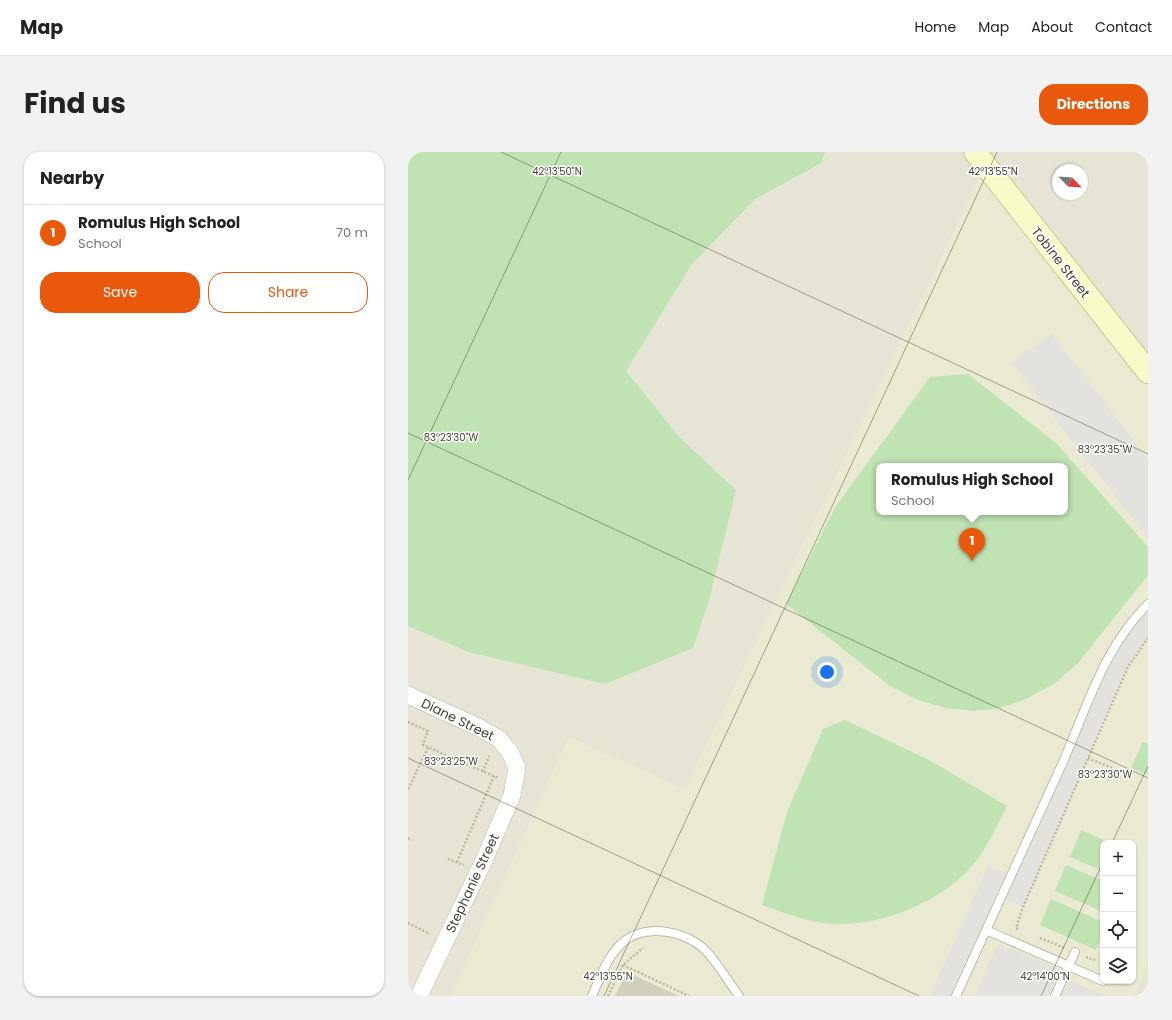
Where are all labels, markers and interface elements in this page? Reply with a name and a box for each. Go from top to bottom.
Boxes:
text: Map [20,14,63,41]
text: Home [914,17,956,37]
text: Map [978,17,1009,37]
text: About [1031,17,1073,37]
text: Contact [1095,17,1152,37]
text: Find us [24,84,126,123]
button: Directions [1039,84,1148,125]
text: 42°13'50"N [532,164,582,179]
text: 42°13'55"N [968,164,1018,179]
north arrow [1052,164,1088,200]
text: Nearby [40,166,104,190]
text: Romulus High School [78,212,240,233]
text: 1 [51,223,55,242]
text: 70 m [336,223,368,242]
street label: Tobine Street [1027,223,1094,302]
text: School [78,234,122,253]
button: Save [40,272,200,313]
button: Share [208,272,368,313]
text: 83°23'30"W [424,430,478,445]
text: 83°23'35"W [1078,442,1132,457]
popup [876,463,1068,515]
text: Romulus High School [891,469,1053,490]
text: School [891,491,935,510]
pin: 1 [959,528,985,561]
your location [817,662,837,682]
street label: Diane Street [418,694,498,745]
text: 83°23'25"W [424,754,478,769]
text: 83°23'30"W [1078,767,1132,782]
street label: Stephanie Street [441,830,504,936]
map controls [1100,840,1136,984]
button: + [1100,840,1136,876]
button: − [1100,876,1136,912]
button: locate [1100,912,1136,948]
button: layers [1100,948,1136,984]
text: 42°13'55"N [583,969,633,984]
text: 42°14'00"N [1020,969,1070,984]

